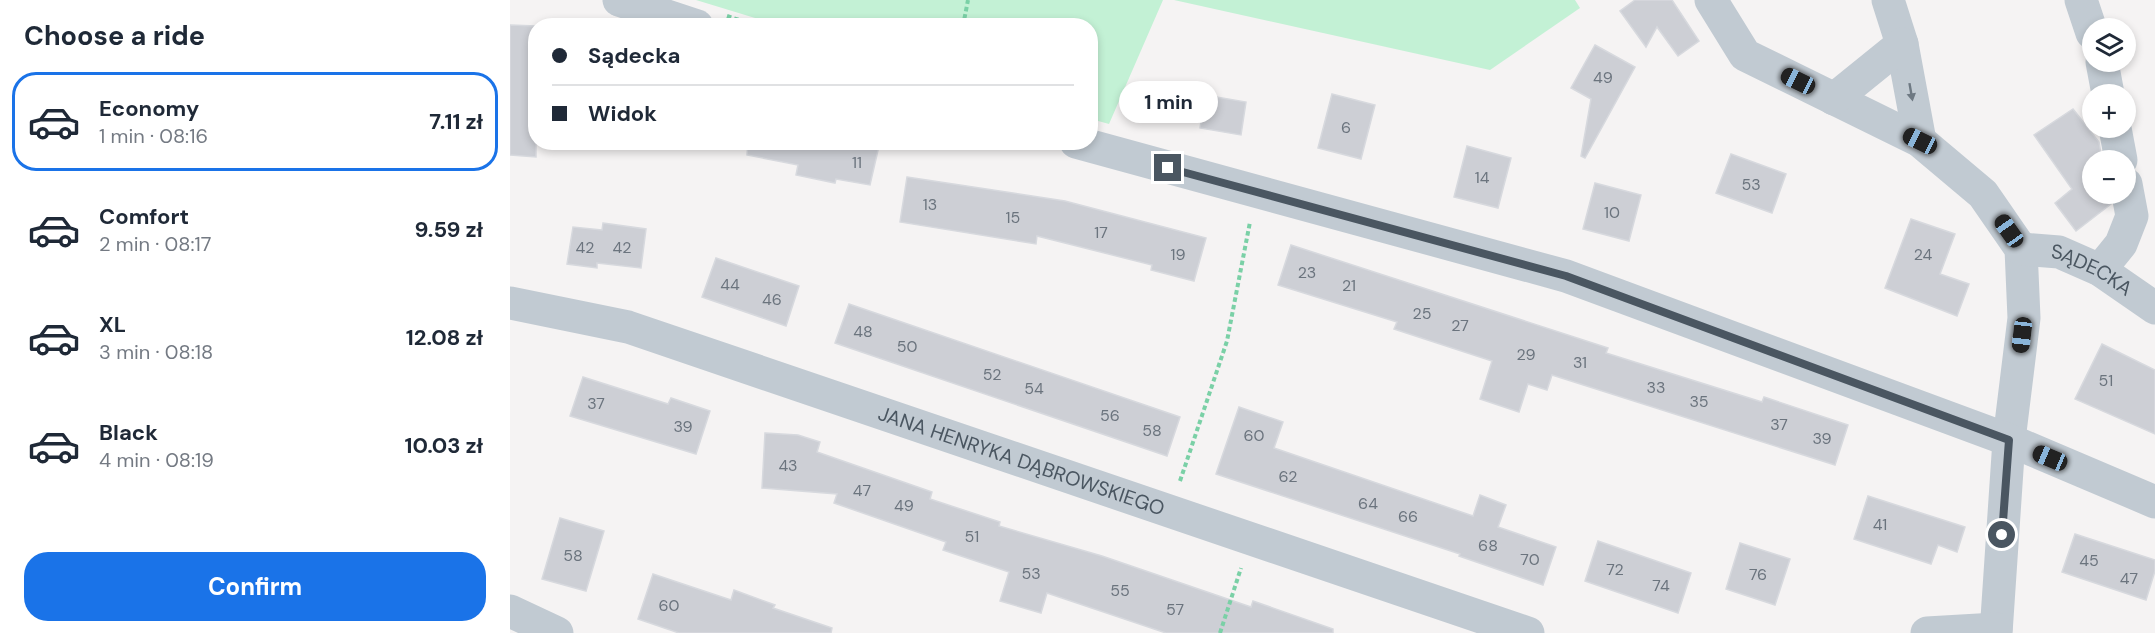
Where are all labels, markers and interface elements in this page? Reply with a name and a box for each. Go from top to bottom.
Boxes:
text: Choose a ride [24,18,205,53]
map controls [2082,18,2136,204]
button: layers [2082,18,2136,72]
text: Sądecka [588,41,680,70]
car [1778,65,1818,97]
house number: 49 [1593,67,1613,88]
callout: 1 min [1118,81,1218,123]
one-way arrow [1907,83,1916,102]
button: + [2082,84,2136,138]
text: 1 min [1144,89,1193,115]
text: Economy [99,94,199,123]
icon: car [27,95,81,149]
text: Widok [588,99,657,128]
text: 7.11 zł [429,107,483,136]
house number: 6 [1341,117,1351,138]
text: 1 min · 08:16 [99,123,208,149]
car [1900,125,1940,157]
button: − [2082,150,2136,204]
house number: 11 [852,152,862,173]
route end [1154,154,1181,181]
house number: 14 [1475,167,1490,188]
house number: 53 [1741,174,1761,195]
house number: 13 [923,194,937,215]
text: Comfort [99,202,189,231]
house number: 10 [1604,202,1620,223]
icon: car [27,203,81,257]
house number: 15 [1006,207,1020,228]
car [1991,211,2027,251]
text: 9.59 zł [415,215,483,244]
house number: 17 [1094,222,1108,243]
text: 2 min · 08:17 [99,231,211,257]
house number: 42 [576,237,594,258]
house number: 42 [613,237,631,258]
street label: SĄDECKA [2050,238,2138,302]
house number: 19 [1170,244,1186,265]
house number: 24 [1914,244,1933,265]
house number: 23 [1298,262,1316,283]
house number: 44 [720,274,740,295]
house number: 21 [1342,275,1356,296]
house number: 46 [762,289,782,310]
house number: 25 [1413,303,1431,324]
text: XL [99,310,126,339]
icon: car [27,311,81,365]
house number: 27 [1451,315,1469,336]
car [2011,316,2033,354]
house number: 48 [853,321,873,342]
text: 12.08 zł [406,323,483,352]
house number: 50 [897,336,917,357]
text: 3 min · 08:18 [99,339,213,365]
house number: 29 [1516,344,1536,365]
house number: 31 [1573,352,1587,373]
house number: 52 [983,364,1001,385]
house number: 51 [2099,370,2113,391]
house number: 33 [1647,377,1665,398]
house number: 54 [1024,378,1044,399]
house number: 35 [1689,391,1709,412]
house number: 37 [587,393,605,414]
street label: JANA HENRYKA DĄBROWSKIEGO [875,400,1168,522]
house number: 56 [1100,405,1120,426]
house number: 37 [1770,414,1788,435]
house number: 39 [673,416,693,437]
text: Black [99,418,158,447]
icon: car [27,419,81,473]
house number: 58 [1142,420,1162,441]
house number: 60 [1244,425,1265,446]
house number: 39 [1812,428,1832,449]
text: 10.03 zł [405,431,483,460]
car [2030,443,2070,473]
text: 4 min · 08:19 [99,447,214,473]
house number: 43 [778,455,798,476]
house number: 62 [1279,466,1297,487]
house number: 47 [853,480,871,501]
house number: 64 [1358,493,1378,514]
house number: 49 [894,495,914,516]
house number: 66 [1398,506,1418,527]
house number: 41 [1873,514,1887,535]
route start [1988,521,2015,548]
house number: 51 [965,526,979,547]
house number: 68 [1478,535,1498,556]
house number: 58 [563,545,583,566]
house number: 70 [1520,549,1540,570]
house number: 45 [2079,550,2099,571]
button: Confirm [24,552,486,621]
house number: 72 [1606,559,1624,580]
house number: 53 [1021,563,1041,584]
house number: 76 [1749,564,1767,585]
house number: 47 [2120,568,2138,589]
house number: 74 [1652,575,1670,596]
house number: 55 [1110,580,1130,601]
house number: 60 [659,595,680,616]
house number: 57 [1166,599,1184,620]

